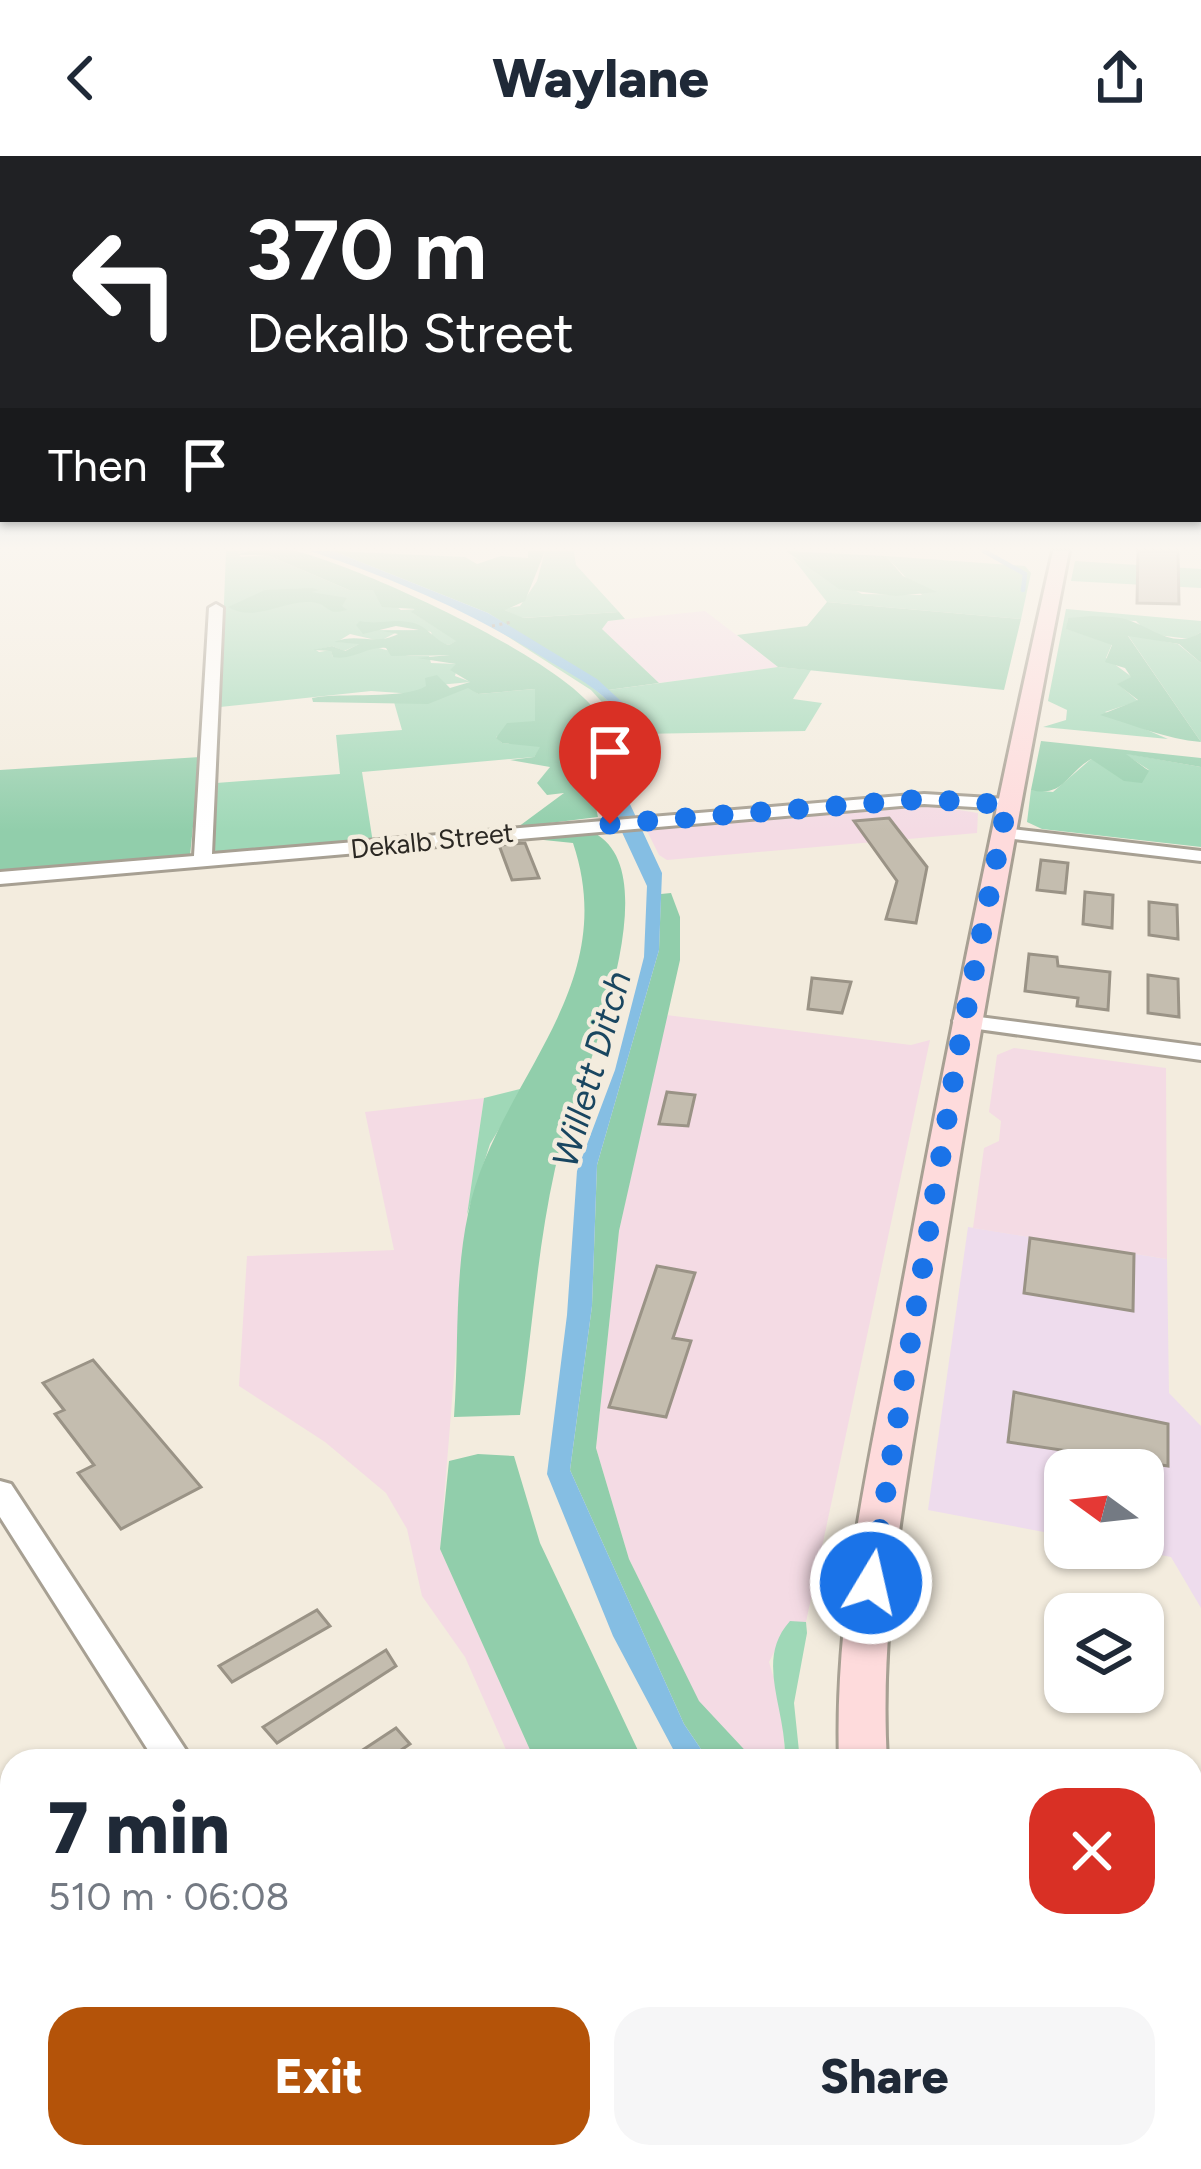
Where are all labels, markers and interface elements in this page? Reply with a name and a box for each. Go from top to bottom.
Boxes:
icon: back [48,45,114,111]
icon: share [1087,45,1153,111]
text: Waylane [492,46,709,111]
text: 370 m [246,199,487,300]
icon: left [48,204,204,360]
text: Dekalb Street [246,301,574,366]
icon: arrive [172,432,238,498]
text: Then [48,438,148,492]
pin [559,701,661,824]
icon: arrive [577,719,643,785]
street label: Dekalb Street [349,816,515,865]
water label: Willett Ditch [543,966,640,1172]
north arrow [1044,1449,1164,1569]
map controls [1044,1449,1164,1713]
position arrow [808,1520,934,1646]
button: layers [1044,1593,1164,1713]
text: 7 min [48,1785,230,1871]
button: close [1029,1788,1155,1914]
text: 510 m · 06:08 [48,1873,289,1920]
button: Exit [48,2007,590,2145]
button: Share [614,2007,1155,2145]

